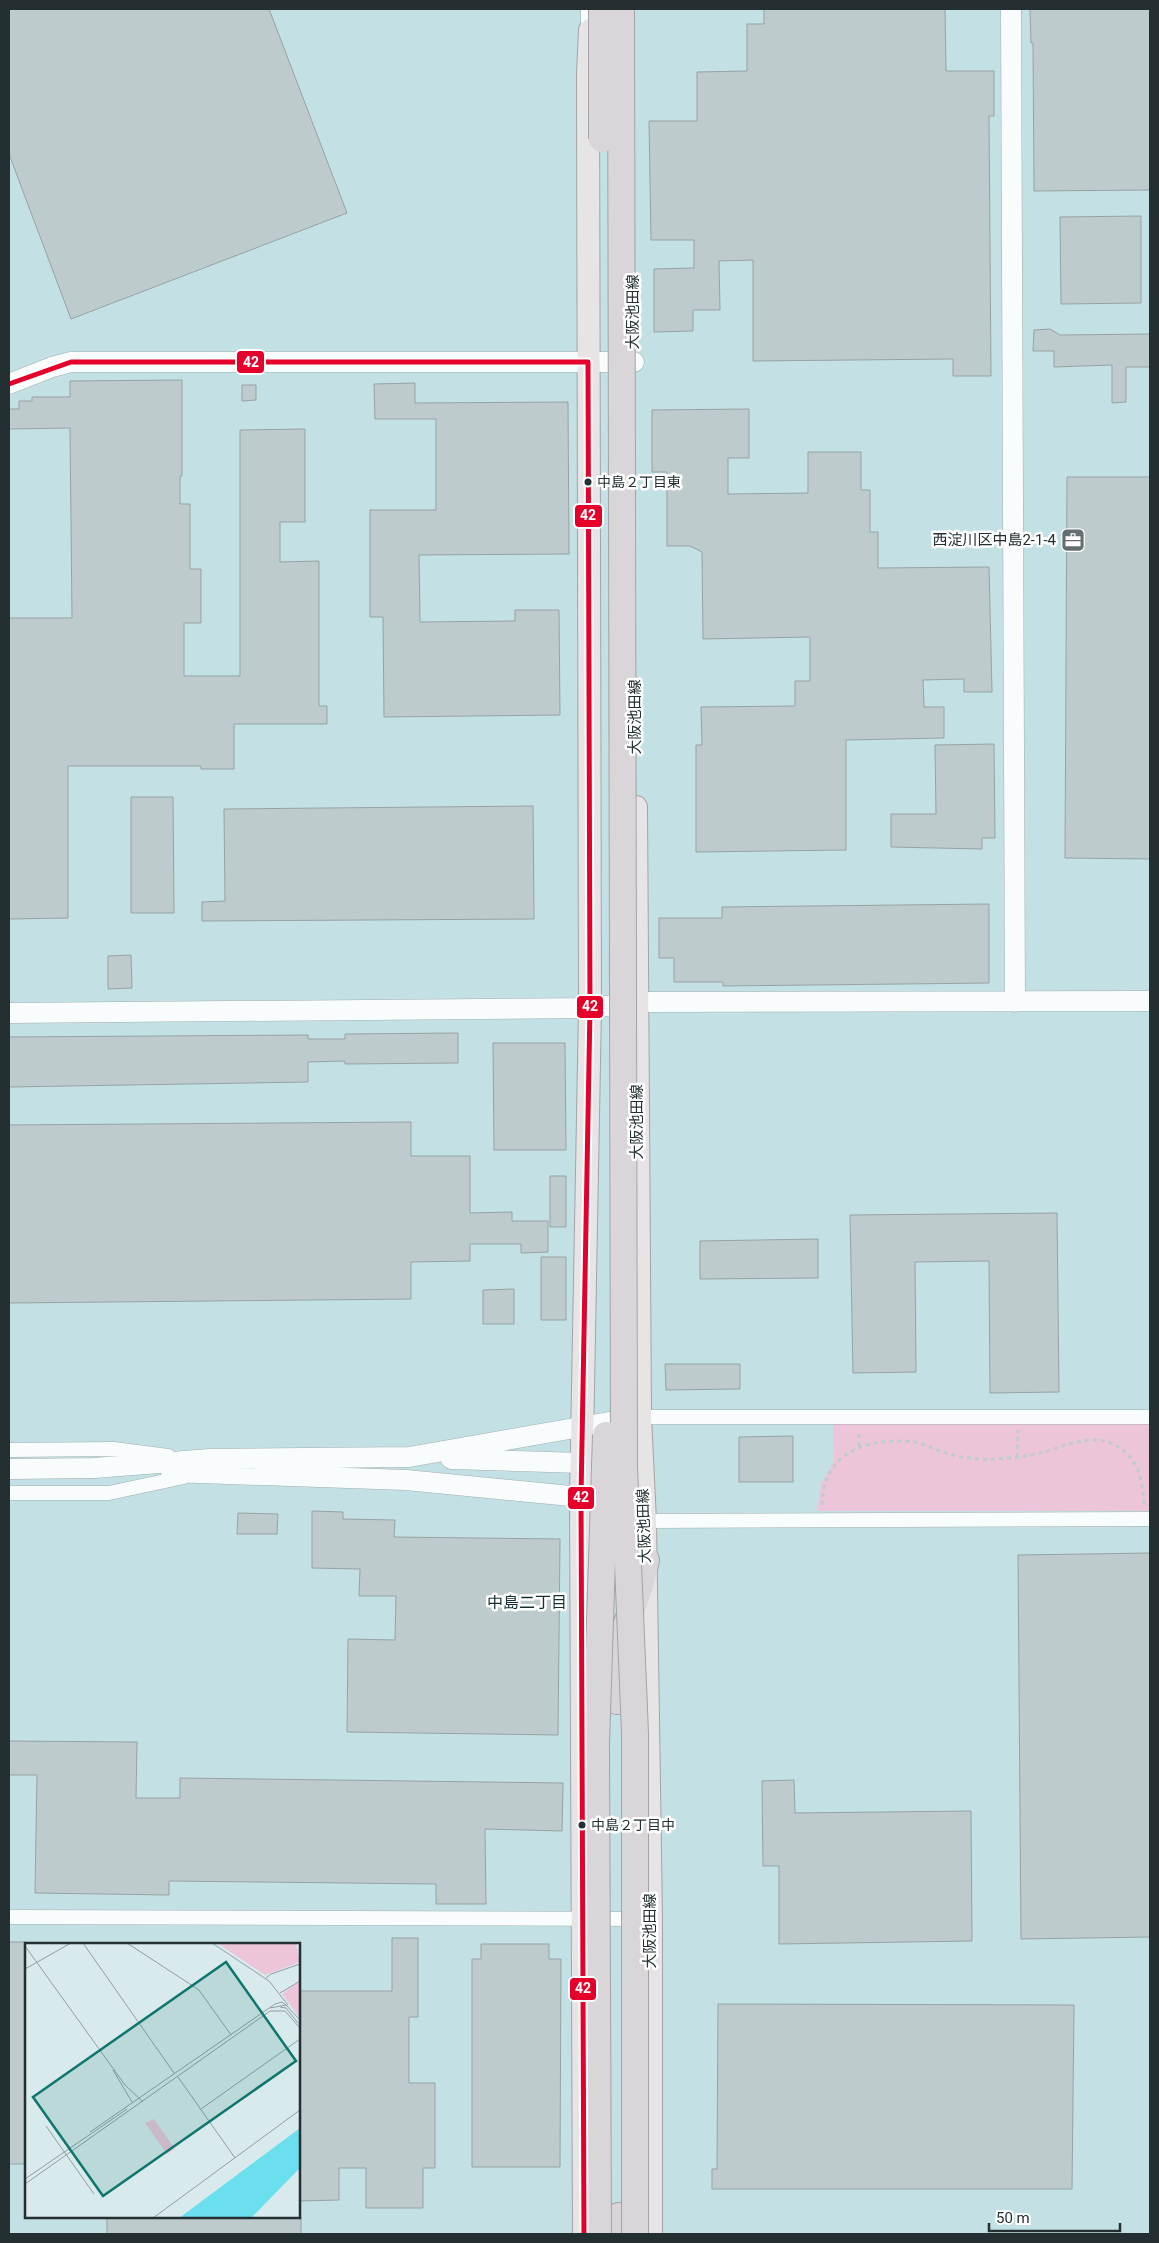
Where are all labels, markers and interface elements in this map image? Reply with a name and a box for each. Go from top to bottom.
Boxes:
street label: 大阪池田線 [624,274,642,350]
line badge: 42 [236,350,265,374]
text: 42 [243,354,259,370]
place label: 中島２丁目東 [597,474,681,490]
marker: 中島２丁目東 [583,477,593,487]
line badge: 42 [574,504,603,528]
text: 42 [580,507,596,523]
office icon: 西淀川区中島2-1-4 [1060,527,1086,553]
place label: 西淀川区中島2-1-4 [932,531,1057,549]
street label: 大阪池田線 [626,679,644,755]
line badge: 42 [576,995,604,1019]
text: 42 [582,998,598,1014]
street label: 大阪池田線 [628,1084,646,1160]
line badge: 42 [567,1486,595,1510]
street label: 大阪池田線 [634,1488,654,1564]
text: 42 [573,1489,589,1505]
district label: 中島二丁目 [487,1593,567,1612]
place label: 中島２丁目中 [591,1817,675,1833]
marker: 中島２丁目中 [577,1820,587,1830]
street label: 大阪池田線 [641,1893,659,1969]
inset map [25,1943,300,2218]
line badge: 42 [569,1977,597,2001]
text: 42 [575,1980,591,1996]
scale bar [989,2200,1120,2232]
text: 50 m [996,2209,1030,2227]

